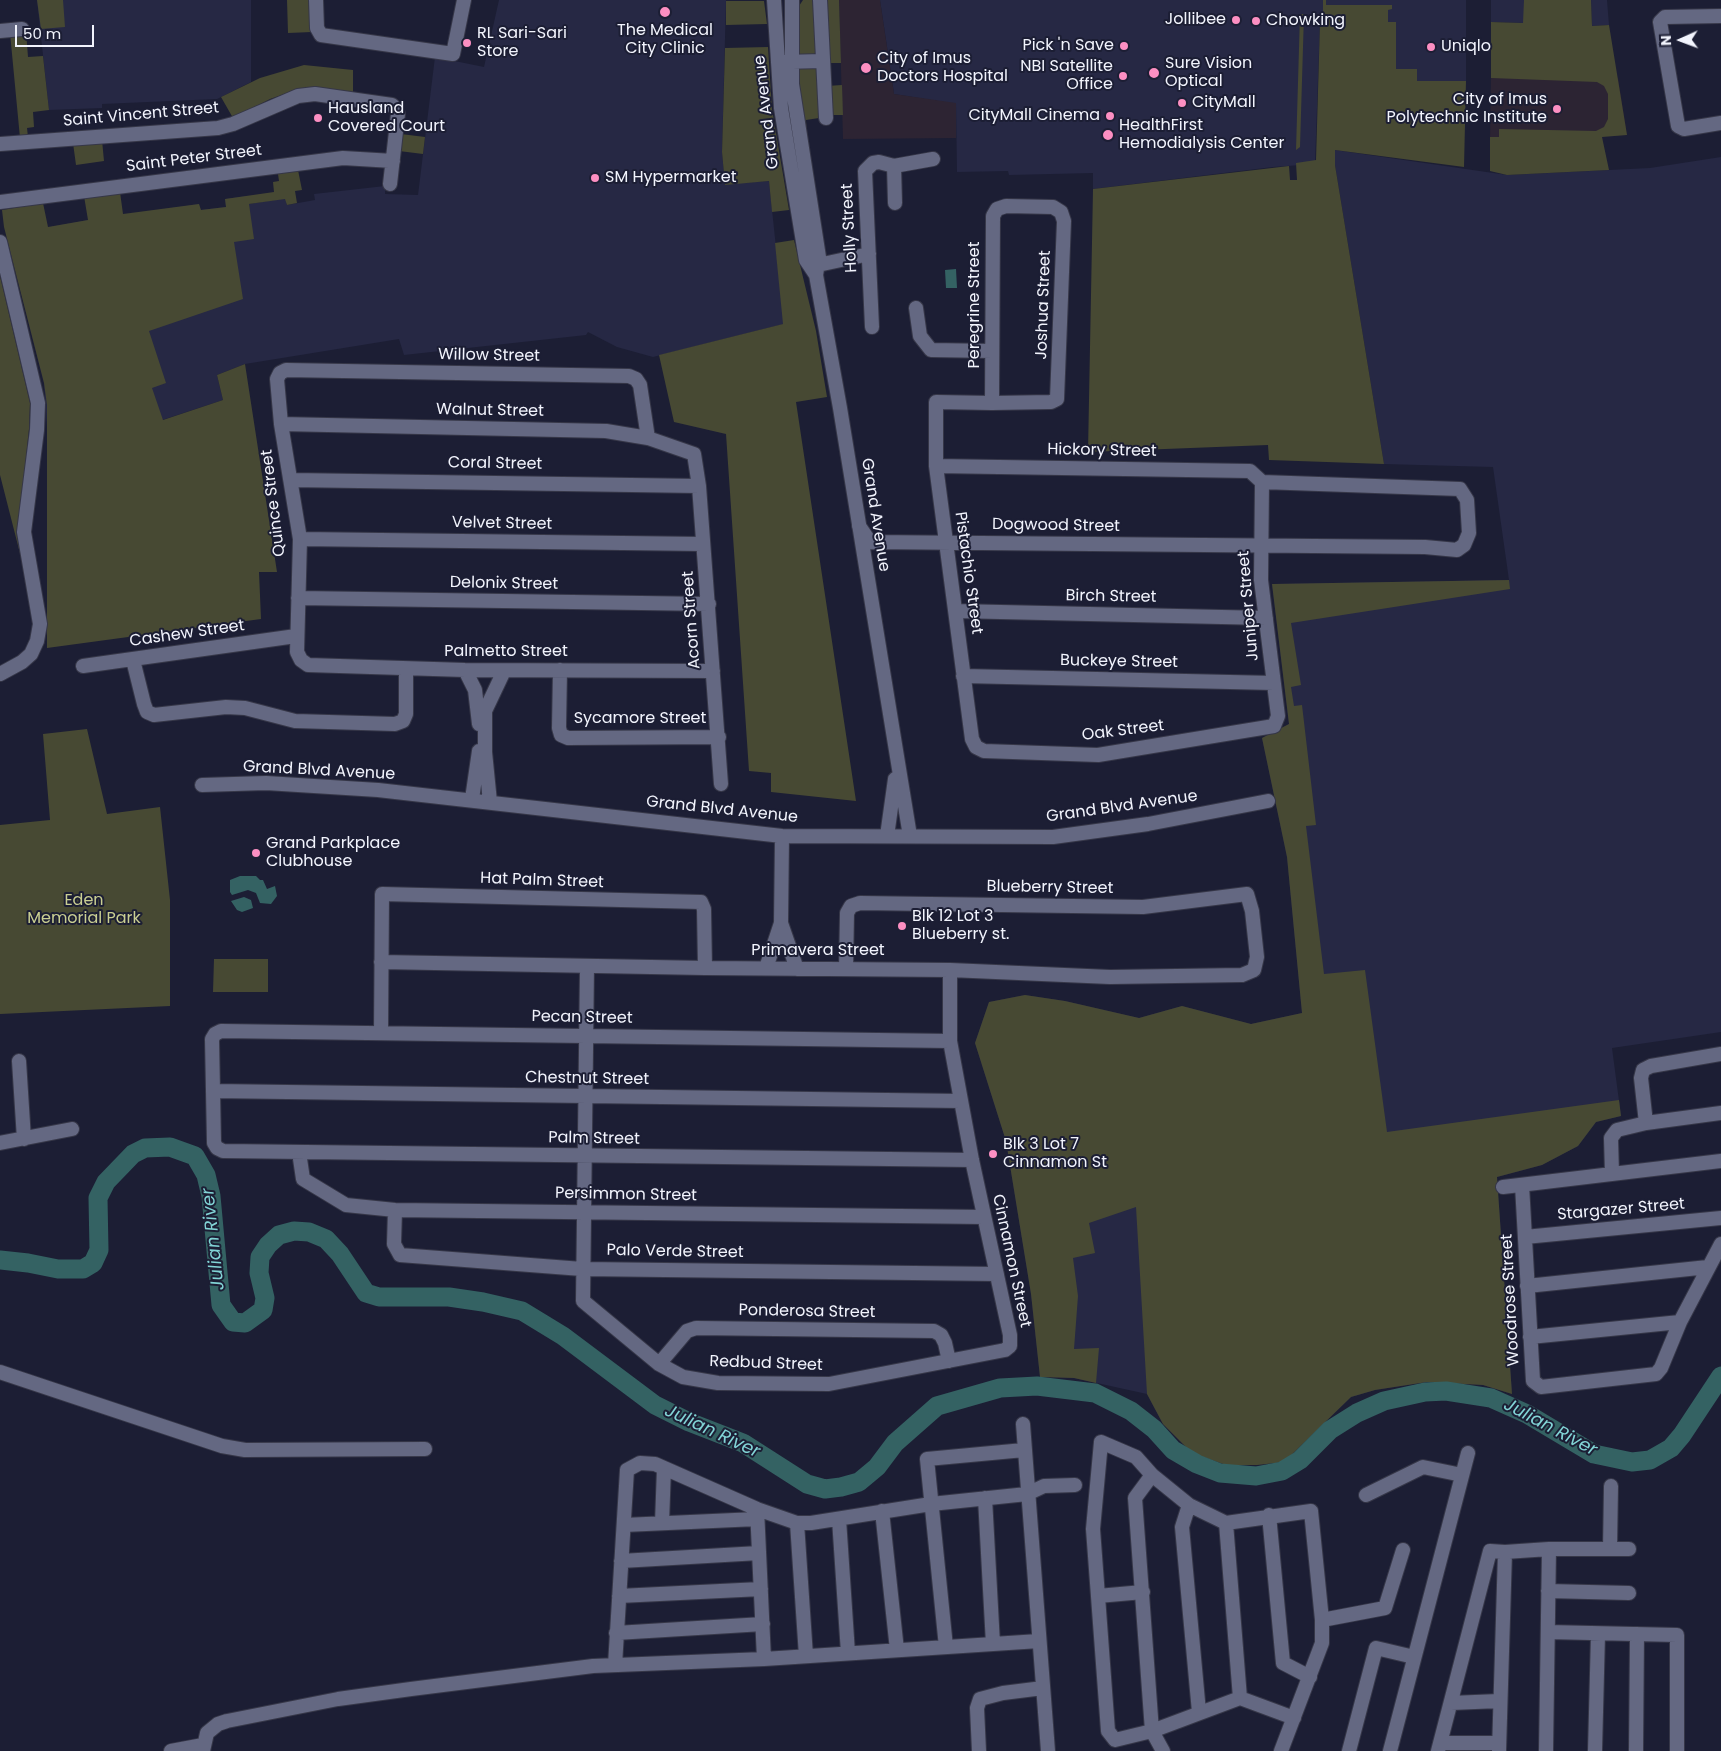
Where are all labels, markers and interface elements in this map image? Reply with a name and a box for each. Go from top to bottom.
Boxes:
marker: The Medical City Clinic [658,5,672,19]
place label: Jollibee [1165,10,1226,30]
place label: Chowking [1266,11,1345,31]
marker: Jollibee [1230,14,1242,26]
scale bar [18,15,96,47]
marker: Chowking [1250,15,1262,27]
north arrow [1656,15,1706,65]
place label: The Medical City Clinic [617,21,713,59]
text: 50 m [23,23,61,44]
place label: RL Sari-Sari Store [477,24,567,62]
text: N [1656,35,1676,46]
place label: Pick 'n Save [1022,36,1114,56]
marker: RL Sari-Sari Store [461,37,473,49]
place label: Uniqlo [1441,37,1491,57]
marker: Pick 'n Save [1118,40,1130,52]
marker: Uniqlo [1425,41,1437,53]
place label: City of Imus Doctors Hospital [877,49,1008,87]
street label: Grand Avenue [750,54,784,170]
place label: Sure Vision Optical [1165,54,1252,92]
place label: NBI Satellite Office [1020,57,1113,95]
marker: City of Imus Doctors Hospital [859,61,873,75]
marker: Sure Vision Optical [1147,66,1161,80]
marker: NBI Satellite Office [1117,70,1129,82]
place label: City of Imus Polytechnic Institute [1387,90,1547,128]
place label: CityMall [1192,93,1256,113]
marker: CityMall [1176,97,1188,109]
street label: Saint Vincent Street [62,99,220,131]
place label: Hausland Covered Court [328,99,445,137]
marker: City of Imus Polytechnic Institute [1551,103,1563,115]
place label: CityMall Cinema [968,106,1100,126]
marker: CityMall Cinema [1104,110,1116,122]
marker: Hausland Covered Court [312,112,324,124]
place label: HealthFirst Hemodialysis Center [1119,116,1284,154]
marker: HealthFirst Hemodialysis Center [1101,128,1115,142]
street label: Saint Peter Street [125,141,263,177]
place label: SM Hypermarket [605,168,736,188]
marker: SM Hypermarket [589,172,601,184]
street label: Holly Street [838,183,862,273]
street label: Peregrine Street [965,241,985,369]
street label: Joshua Street [1032,250,1056,360]
street label: Willow Street [438,346,540,366]
street label: Walnut Street [436,400,544,422]
street label: Hickory Street [1047,440,1157,462]
street label: Quince Street [258,448,290,558]
street label: Coral Street [448,454,542,474]
street label: Grand Avenue [857,457,893,573]
street label: Pistachio Street [950,511,986,635]
street label: Velvet Street [452,514,552,534]
street label: Dogwood Street [992,515,1120,537]
street label: Juniper Street [1235,550,1263,662]
street label: Acorn Street [679,570,705,670]
street label: Delonix Street [450,573,558,595]
street label: Birch Street [1065,587,1157,607]
street label: Cashew Street [128,616,246,652]
street label: Palmetto Street [444,642,568,662]
street label: Buckeye Street [1060,651,1178,673]
street label: Sycamore Street [574,709,706,729]
street label: Oak Street [1081,716,1165,746]
street label: Grand Blvd Avenue [242,757,396,785]
street label: Grand Blvd Avenue [1045,787,1199,827]
street label: Grand Blvd Avenue [645,792,799,828]
place label: Grand Parkplace Clubhouse [266,834,400,872]
marker: Grand Parkplace Clubhouse [250,847,262,859]
street label: Hat Palm Street [480,869,604,893]
street label: Blueberry Street [986,877,1114,899]
park label: Eden Memorial Park [27,891,141,929]
place label: Blk 12 Lot 3 Blueberry st. [912,907,1009,945]
marker: Blk 12 Lot 3 Blueberry st. [896,920,908,932]
street label: Primavera Street [751,941,885,961]
street label: Pecan Street [531,1008,633,1028]
street label: Chestnut Street [525,1068,649,1090]
street label: Palm Street [548,1129,640,1149]
place label: Blk 3 Lot 7 Cinnamon St [1003,1135,1107,1173]
marker: Blk 3 Lot 7 Cinnamon St [987,1148,999,1160]
street label: Persimmon Street [555,1184,697,1206]
water label: Julian River [198,1187,230,1291]
street label: Cinnamon Street [988,1193,1034,1329]
street label: Stargazer Street [1556,1195,1686,1225]
street label: Woodrose Street [1498,1233,1524,1367]
street label: Palo Verde Street [606,1241,744,1263]
street label: Ponderosa Street [738,1301,876,1323]
street label: Redbud Street [709,1352,823,1376]
water label: Julian River [1500,1394,1600,1462]
water label: Julian River [661,1401,763,1463]

